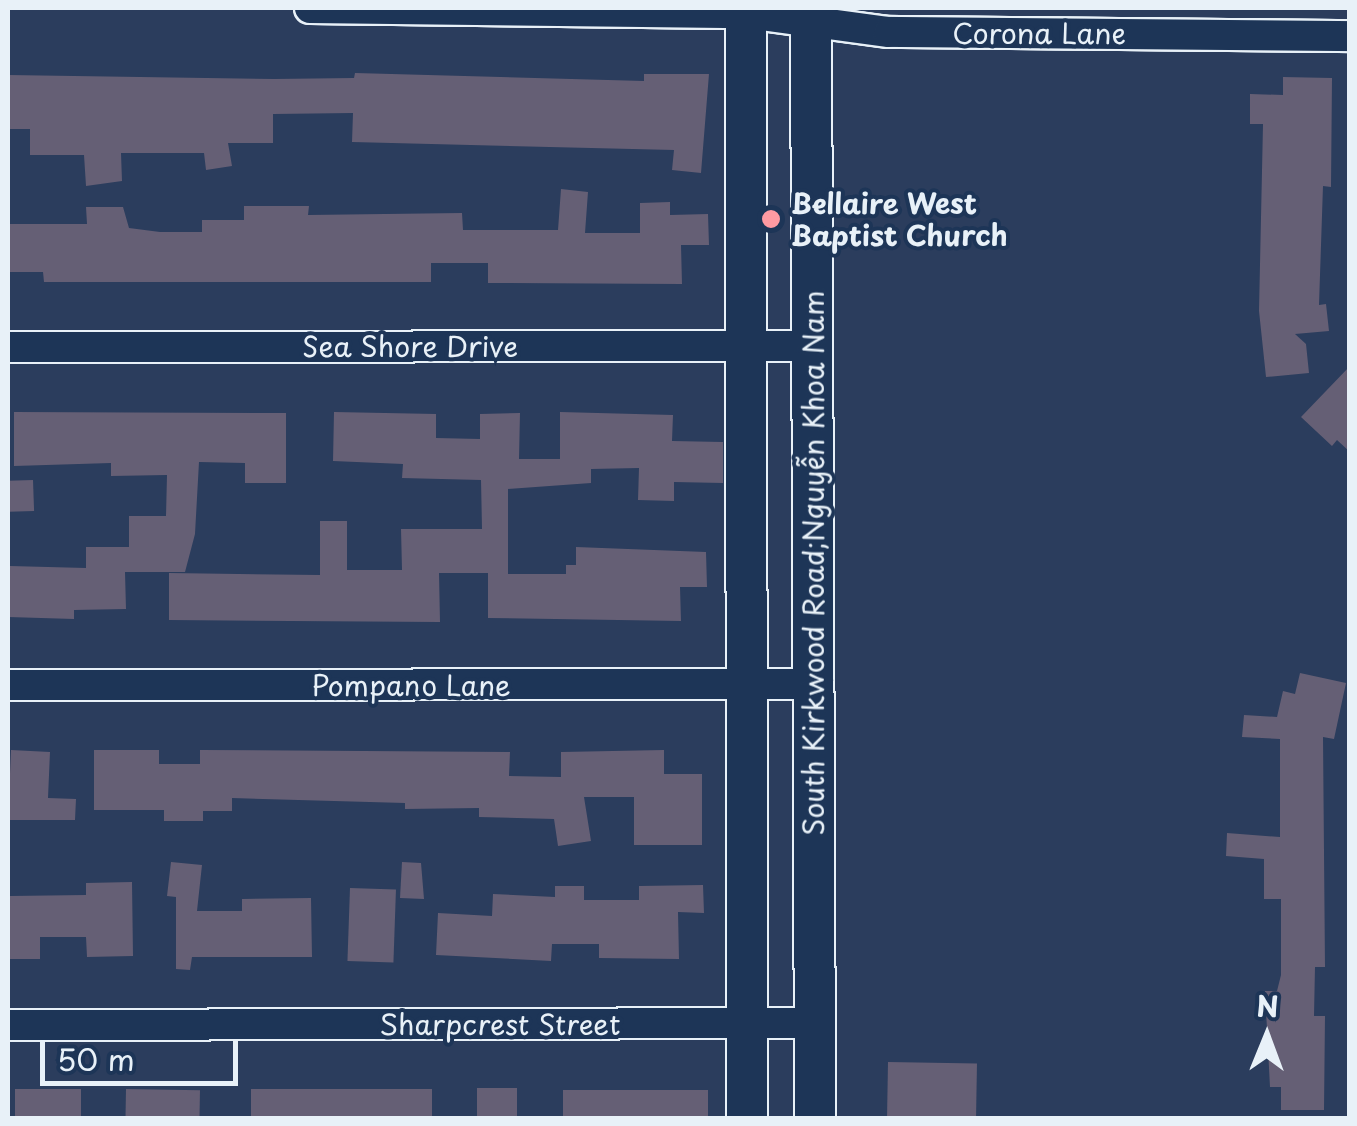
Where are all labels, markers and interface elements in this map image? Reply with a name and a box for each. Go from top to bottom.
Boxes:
street label: Corona Lane [953,16,1125,50]
place label: Bellaire West Baptist Church [791,186,1008,252]
marker: Bellaire West Baptist Church [760,208,782,230]
street label: South Kirkwood Road;Nguyễn Khoa Nam [796,288,830,838]
street label: Sea Shore Drive [302,329,518,363]
street label: Pompano Lane [312,668,510,702]
text: N [1256,984,1279,1027]
north arrow [1217,986,1317,1086]
street label: Sharpcrest Street [379,1007,621,1041]
scale bar [45,1021,242,1083]
text: 50 m [57,1036,135,1081]

